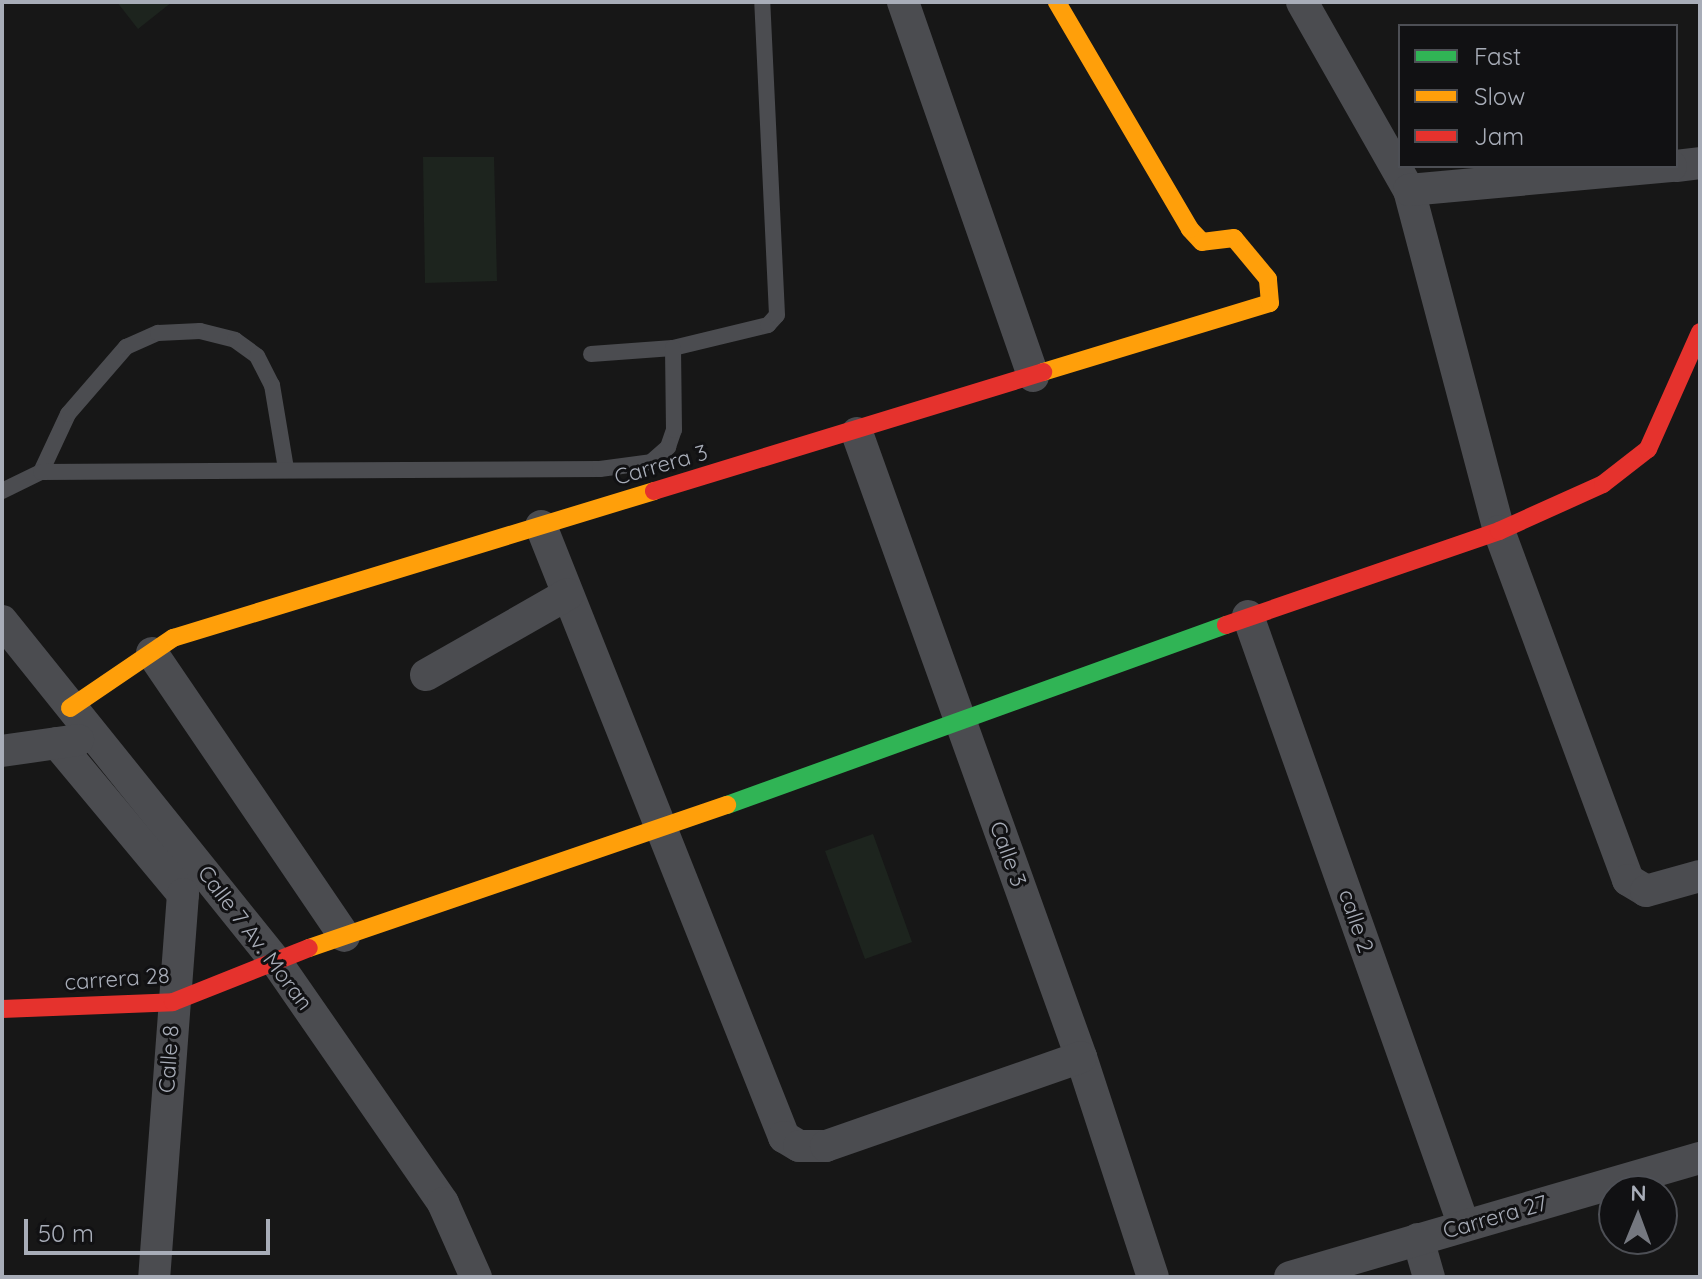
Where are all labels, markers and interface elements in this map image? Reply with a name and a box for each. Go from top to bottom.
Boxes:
legend [1398,24,1678,168]
text: Fast [1474,41,1521,71]
text: Slow [1474,81,1525,111]
text: Jam [1474,121,1524,151]
street label: Carrera 3 [611,439,711,491]
street label: Calle 3 [984,818,1032,890]
street label: Calle 7 Av. Moran [192,860,318,1016]
street label: calle 2 [1333,886,1379,956]
street label: carrera 28 [64,962,170,996]
street label: Calle 8 [153,1024,185,1094]
north arrow [1598,1175,1678,1255]
text: N [1630,1179,1647,1207]
street label: Carrera 27 [1440,1190,1550,1244]
scale bar [28,1203,274,1253]
text: 50 m [38,1218,94,1248]

